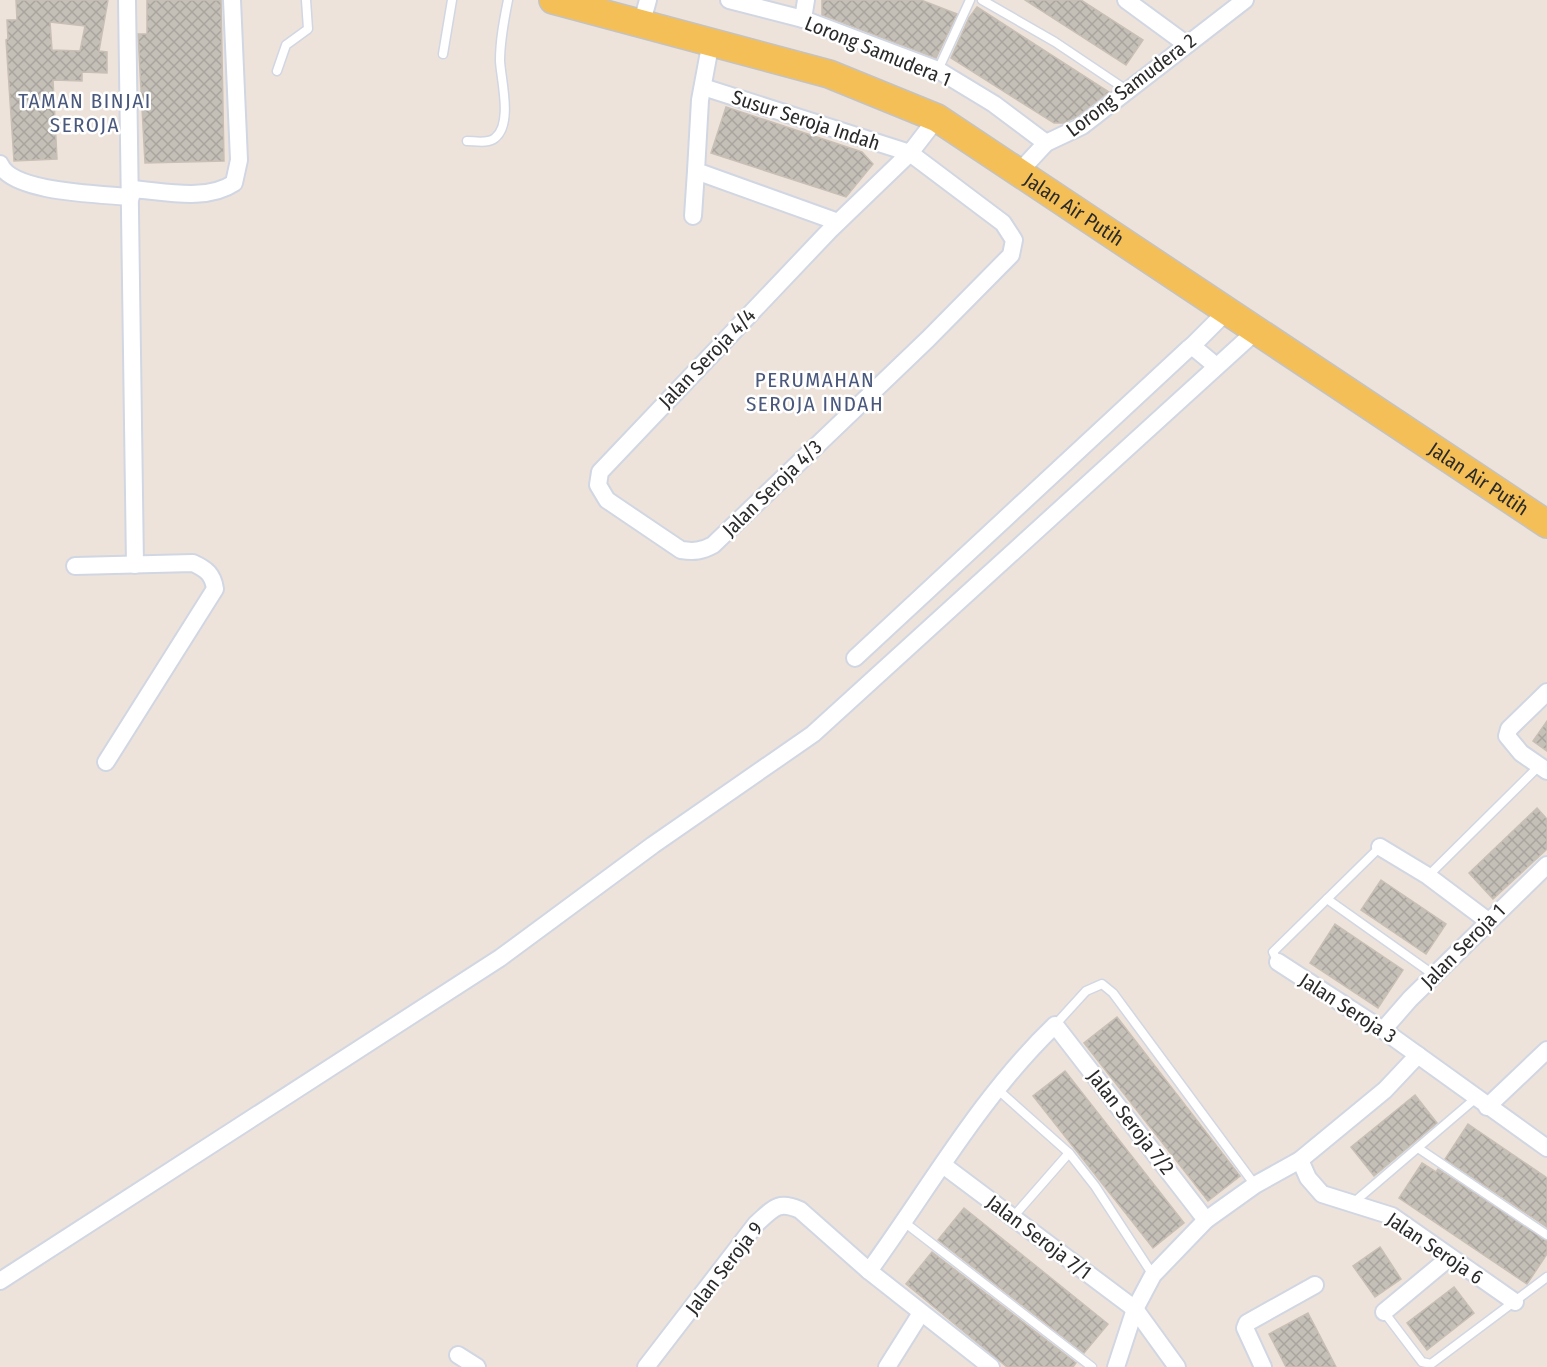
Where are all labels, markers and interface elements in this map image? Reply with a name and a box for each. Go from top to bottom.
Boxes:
street label: Lorong Samudera 1 [801,11,955,91]
street label: Lorong Samudera 2 [1061,28,1201,142]
street label: Susur Seroja Indah [729,85,883,155]
district label: TAMAN BINJAI SEROJA [18,88,152,138]
street label: Jalan Air Putih [1019,167,1129,251]
street label: Jalan Seroja 4/4 [654,303,761,413]
district label: PERUMAHAN SEROJA INDAH [746,367,884,417]
street label: Jalan Seroja 4/3 [717,435,827,541]
street label: Jalan Air Putih [1424,437,1533,520]
street label: Jalan Seroja 1 [1416,899,1510,993]
street label: Jalan Seroja 3 [1295,968,1401,1048]
street label: Jalan Seroja 7/2 [1083,1065,1179,1179]
street label: Jalan Seroja 7/1 [982,1190,1096,1284]
street label: Jalan Seroja 6 [1382,1207,1488,1289]
street label: Jalan Seroja 9 [680,1217,768,1319]

